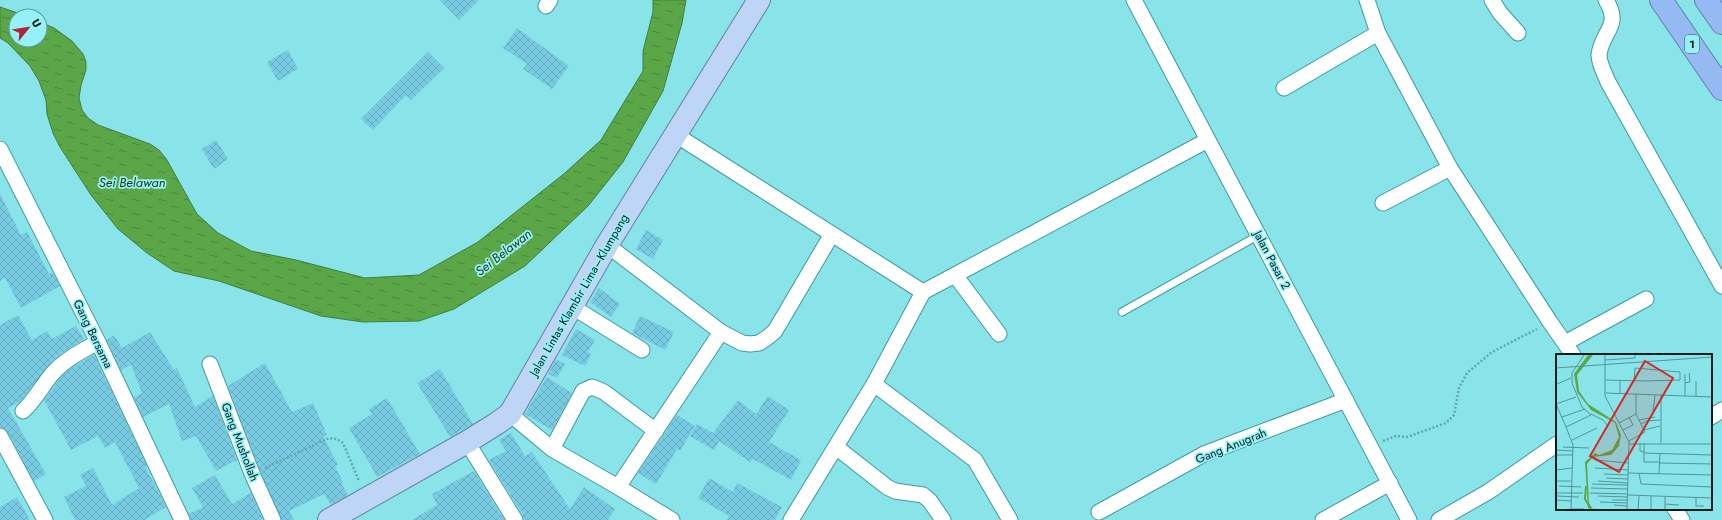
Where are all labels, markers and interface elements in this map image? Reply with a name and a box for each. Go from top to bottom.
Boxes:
north arrow [8,8,48,48]
text: U [28,16,46,30]
road number: 1 [1685,35,1699,53]
water label: Sei Belawan [99,173,166,192]
street label: Jalan Lintas Klambir Lima–Klumpang [524,210,633,381]
water label: Sei Belawan [471,224,536,280]
street label: Jalan Pasar 2 [1248,226,1295,293]
street label: Gang Bersama [69,297,118,372]
inset map [1556,354,1712,510]
street label: Gang Mushollah [217,400,263,484]
street label: Gang Anugrah [1193,424,1269,468]

